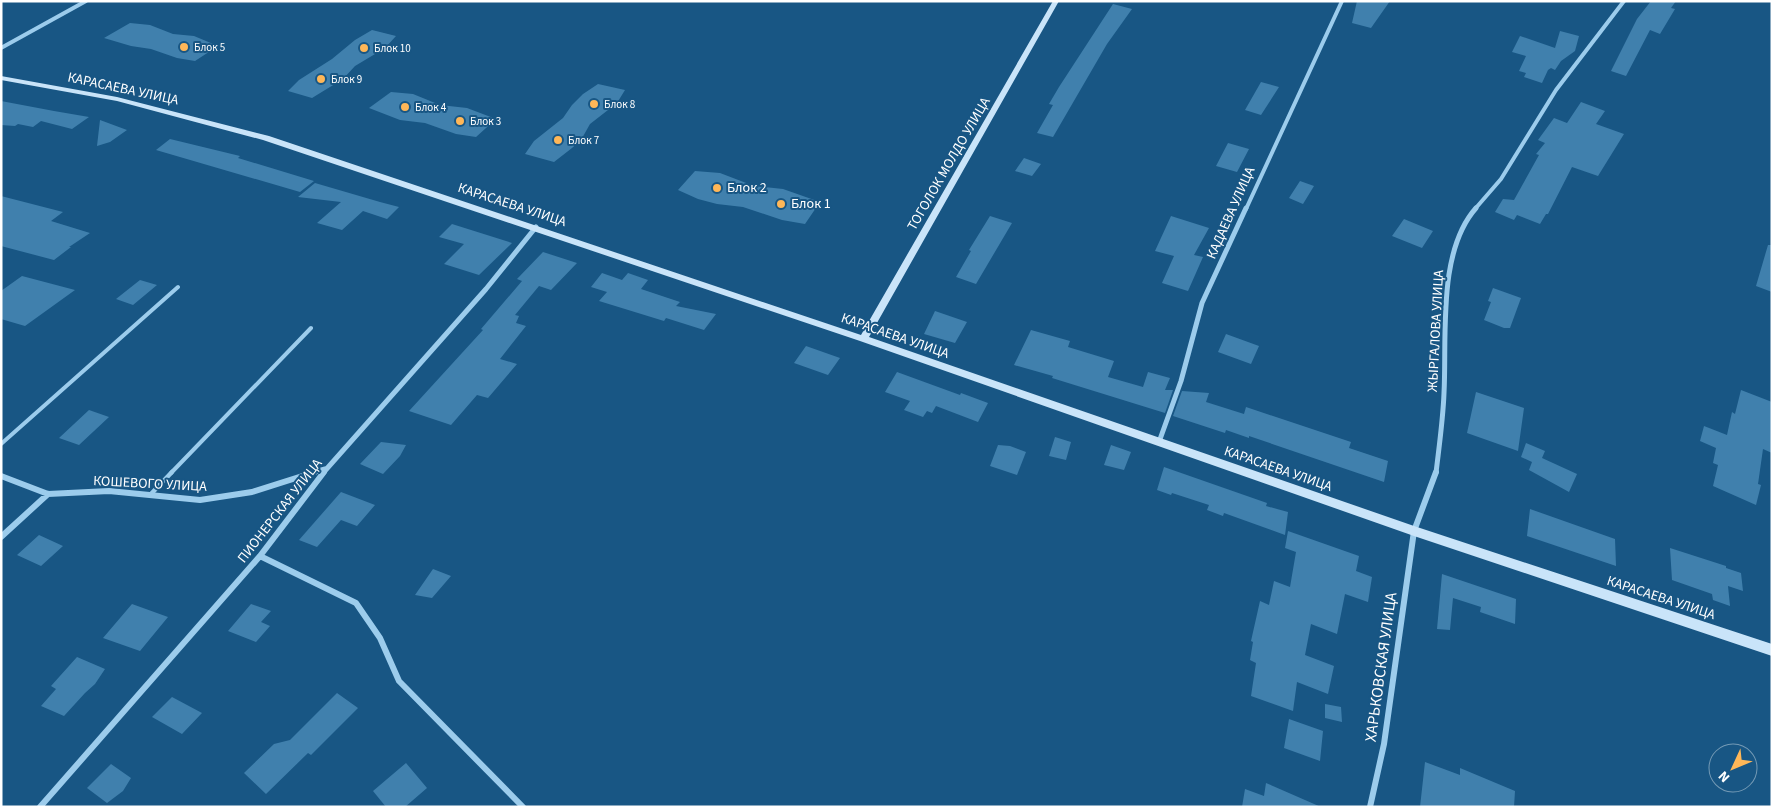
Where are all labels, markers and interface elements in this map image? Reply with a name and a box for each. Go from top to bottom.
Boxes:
place label: Блок 5 [194,40,225,55]
marker: Блок 5 [178,41,190,53]
place label: Блок 10 [374,41,411,56]
marker: Блок 10 [358,42,370,54]
street label: КАРАСАЕВА УЛИЦА [66,67,181,111]
place label: Блок 9 [331,72,362,87]
marker: Блок 9 [315,73,327,85]
street label: ТОГОЛОК МОЛДО УЛИЦА [903,93,996,234]
place label: Блок 8 [604,97,636,112]
marker: Блок 8 [588,98,600,110]
place label: Блок 4 [415,100,447,115]
marker: Блок 4 [399,101,411,113]
place label: Блок 3 [470,114,501,129]
marker: Блок 3 [454,115,466,127]
place label: Блок 7 [568,133,599,148]
marker: Блок 7 [552,134,564,146]
street label: КАДАЕВА УЛИЦА [1202,163,1260,262]
street label: КАРАСАЕВА УЛИЦА [455,178,569,232]
place label: Блок 2 [727,178,767,198]
marker: Блок 2 [711,182,723,194]
place label: Блок 1 [791,194,831,214]
marker: Блок 1 [775,198,787,210]
street label: ЖЫРГАЛОВА УЛИЦА [1423,269,1449,393]
street label: КАРАСАЕВА УЛИЦА [838,308,952,364]
street label: КАРАСАЕВА УЛИЦА [1221,441,1335,497]
street label: ПИОНЕРСКАЯ УЛИЦА [233,454,327,567]
street label: КОШЕВОГО УЛИЦА [93,471,208,497]
street label: КАРАСАЕВА УЛИЦА [1604,571,1718,625]
street label: ХАРЬКОВСКАЯ УЛИЦА [1360,591,1402,743]
north arrow [1708,743,1758,793]
text: N [1714,766,1735,787]

